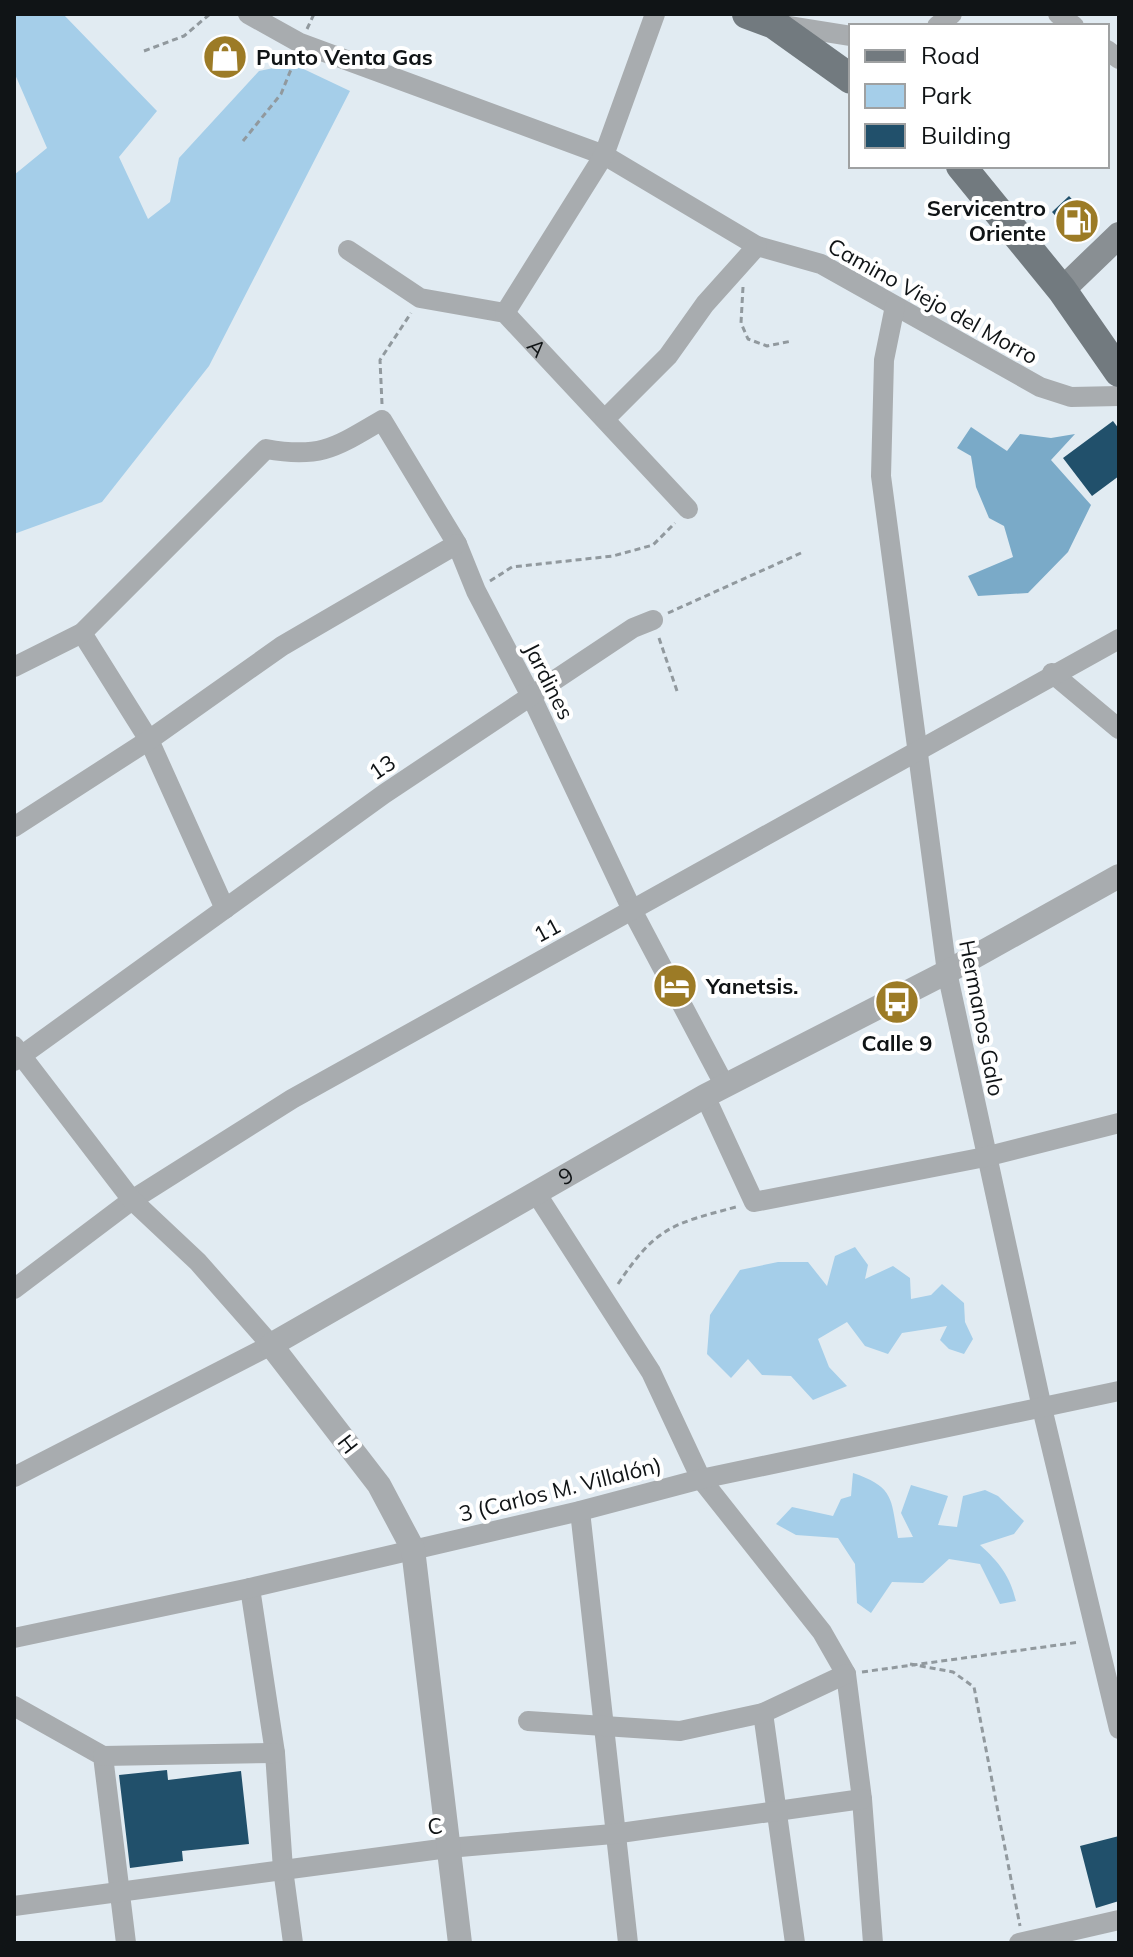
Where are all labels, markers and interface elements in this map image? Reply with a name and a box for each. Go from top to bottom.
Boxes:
legend [849,24,1109,168]
shop icon: Punto Venta Gas [201,33,249,81]
text: Road [921,40,980,70]
place label: Punto Venta Gas [256,43,433,71]
text: Park [921,80,972,110]
text: Building [921,120,1011,150]
place label: Servicentro Oriente [927,194,1046,247]
fuel station icon: Servicentro Oriente [1053,197,1101,245]
street label: Camino Viejo del Morro [823,232,1043,370]
street label: A [521,332,553,363]
street label: Jardines [518,638,580,724]
street label: 13 [363,748,401,786]
street label: 11 [529,911,565,949]
street label: Hermanos Galo [953,938,1011,1098]
hotel icon: Yanetsis. [651,962,699,1010]
place label: Yanetsis. [705,972,799,1000]
bus stop icon: Calle 9 [873,978,921,1026]
place label: Calle 9 [861,1029,933,1057]
street label: 9 [553,1160,579,1191]
street label: H [332,1429,364,1459]
street label: 3 (Carlos M. Villalón) [456,1450,664,1528]
street label: C [426,1811,444,1841]

